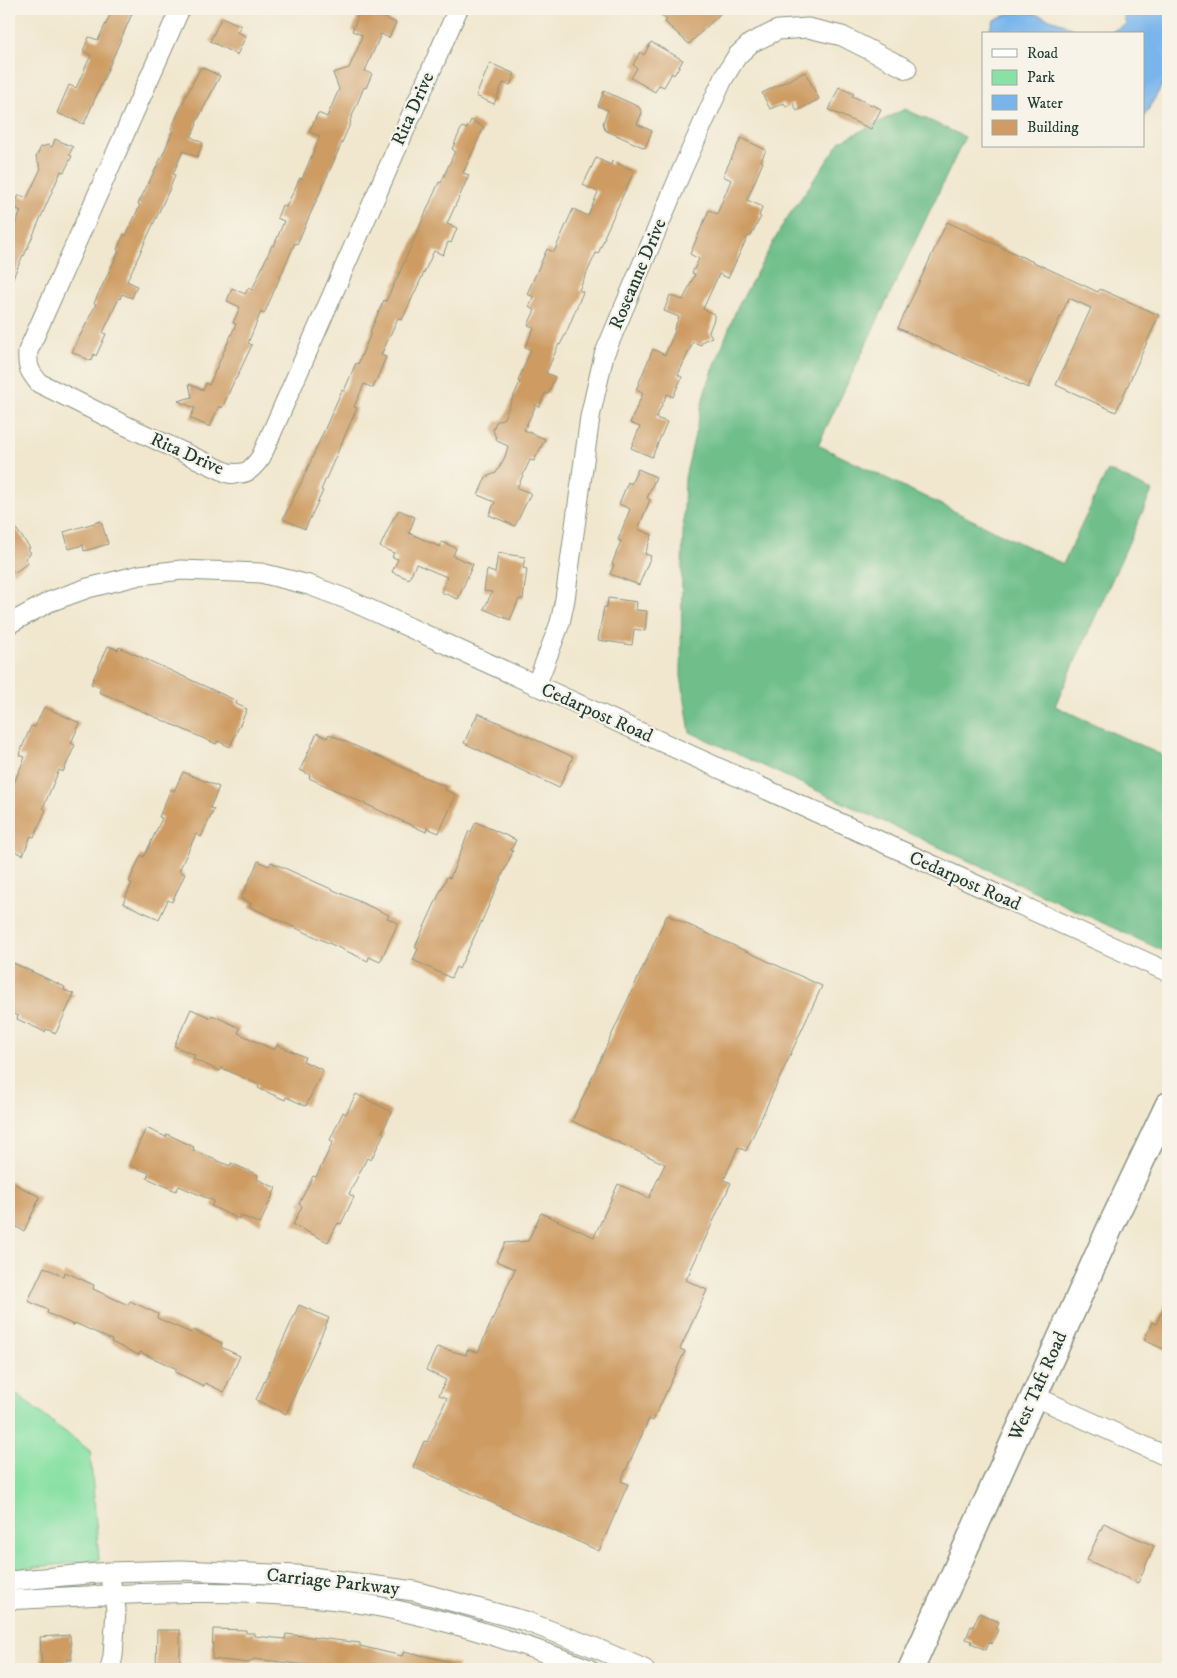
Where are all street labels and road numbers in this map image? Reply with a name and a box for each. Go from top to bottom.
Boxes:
street label: Rita Drive [387,69,439,149]
street label: Roseanne Drive [604,215,672,333]
street label: Rita Drive [147,428,227,480]
street label: Cedarpost Road [538,678,657,748]
street label: Cedarpost Road [906,846,1025,916]
street label: West Taft Road [1003,1327,1073,1445]
street label: Carriage Parkway [265,1564,402,1601]

